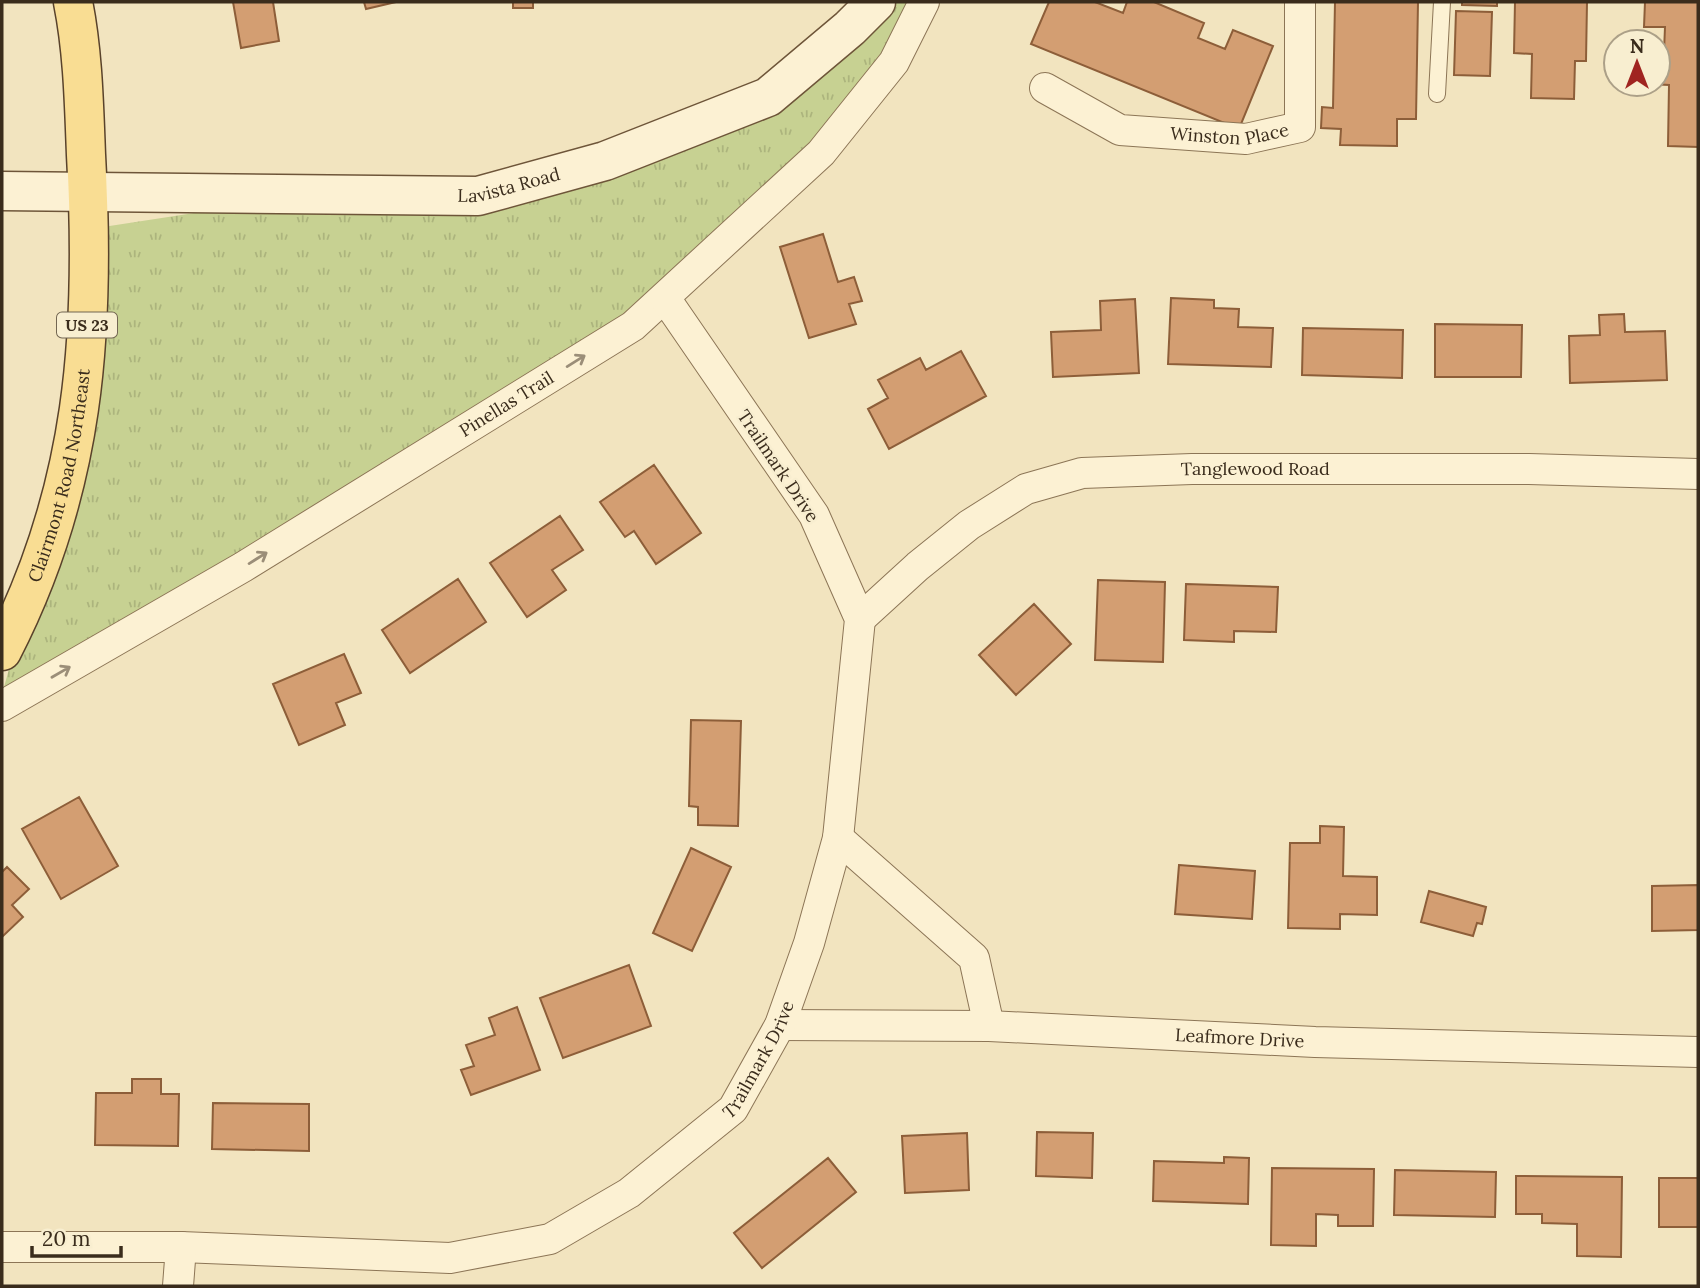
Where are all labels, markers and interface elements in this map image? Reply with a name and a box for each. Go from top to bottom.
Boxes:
north arrow [1602,28,1672,98]
text: N [1630,34,1645,58]
street label: Winston Place [1169,118,1291,150]
street label: Lavista Road [457,162,563,207]
road number: US 23 [57,312,117,338]
one-way arrow [566,353,585,368]
street label: Pinellas Trail [455,366,558,442]
street label: Clairmont Road Northeast [22,367,95,585]
street label: Trailmark Drive [732,405,825,527]
street label: Tanglewood Road [1180,457,1330,480]
one-way arrow [247,550,267,564]
one-way arrow [50,665,70,679]
street label: Trailmark Drive [718,997,799,1124]
street label: Leafmore Drive [1175,1023,1305,1052]
scale bar [32,1214,121,1258]
text: 20 m [42,1225,91,1252]

